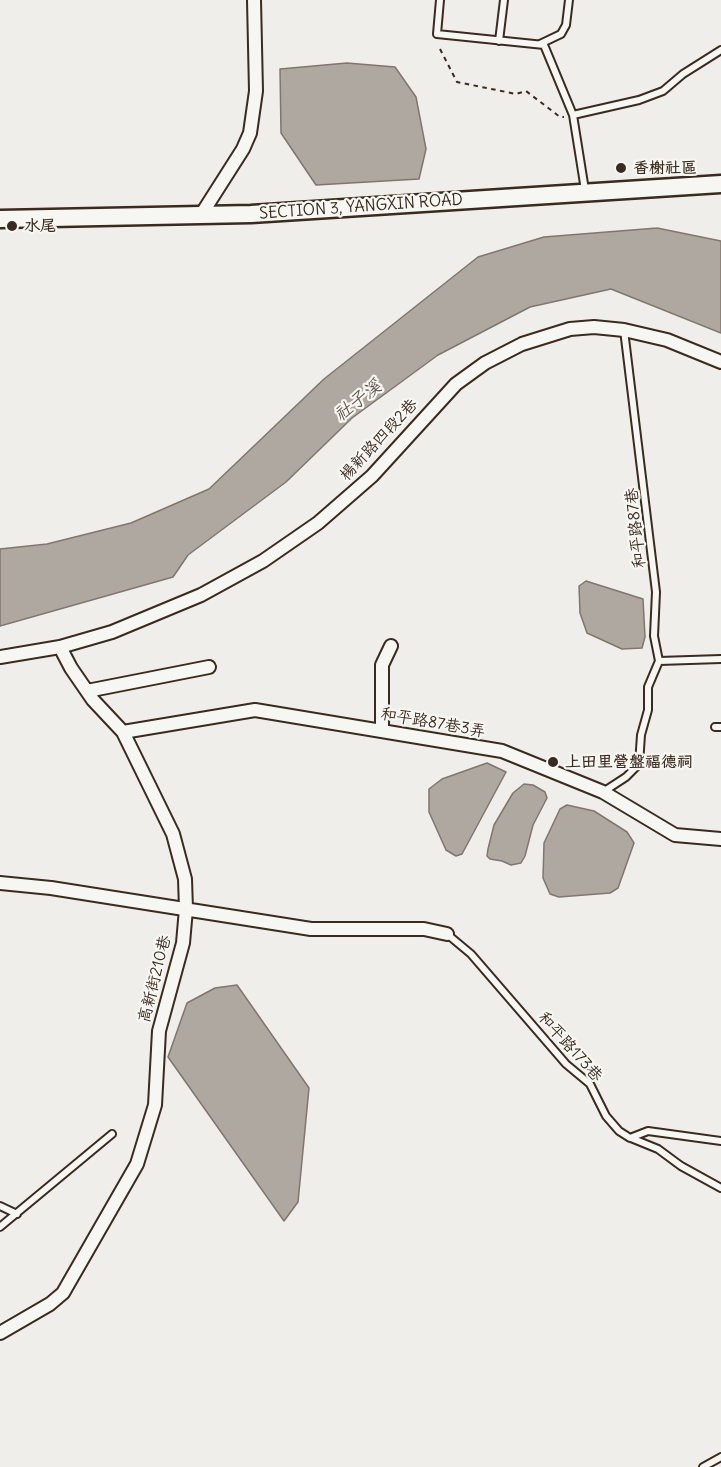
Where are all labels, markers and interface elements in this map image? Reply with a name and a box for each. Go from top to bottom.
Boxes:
place label: 香榭社區 [633,158,697,178]
marker: 香榭社區 [614,161,628,175]
street label: SECTION 3, YANGXIN ROAD [259,190,463,224]
place label: 水尾 [24,216,56,236]
marker: 水尾 [5,219,19,233]
water label: 社子溪 [330,376,386,426]
street label: 楊新路四段2巷 [336,395,422,485]
street label: 和平路87巷 [622,487,650,569]
street label: 和平路87巷3弄 [379,704,487,742]
place label: 上田里營盤福德祠 [565,752,693,772]
marker: 上田里營盤福德祠 [546,755,560,769]
street label: 高新街210巷 [135,933,175,1025]
street label: 和平路173巷 [534,1008,606,1086]

